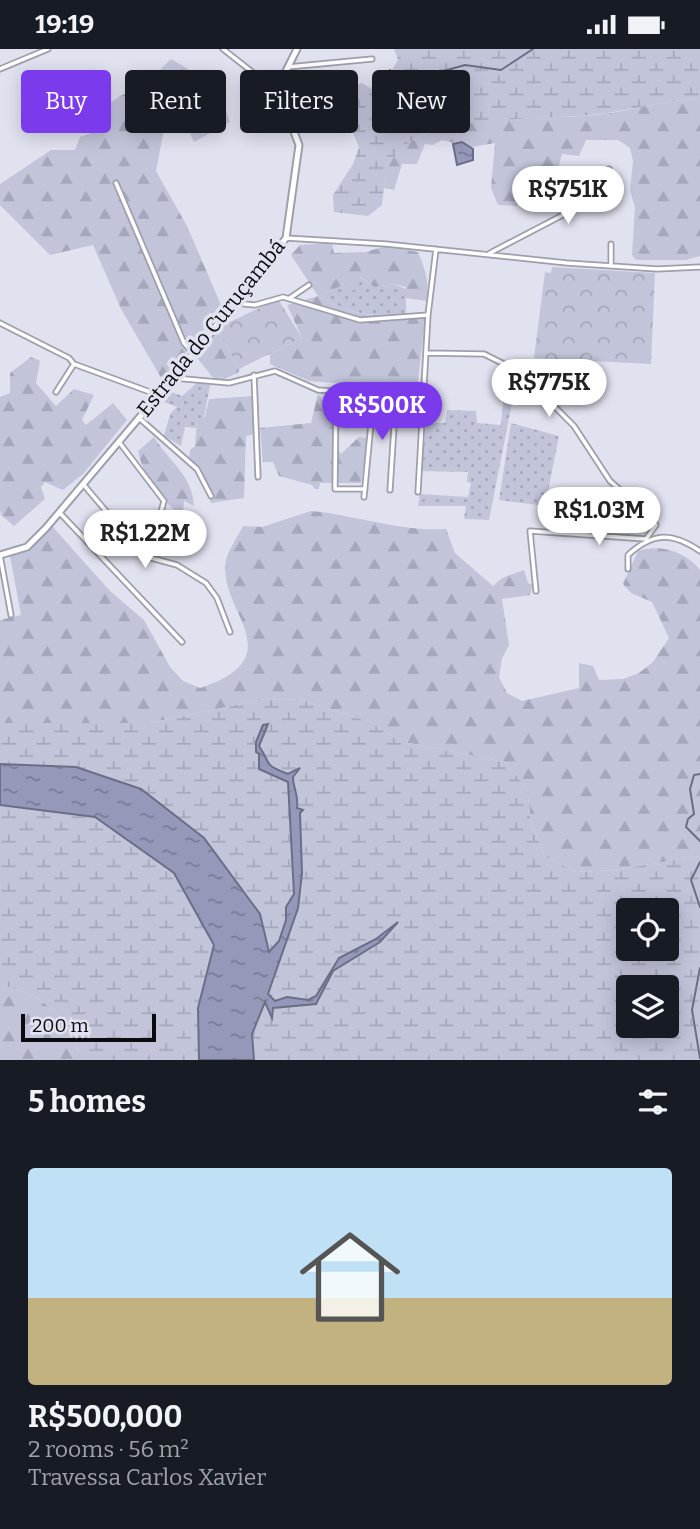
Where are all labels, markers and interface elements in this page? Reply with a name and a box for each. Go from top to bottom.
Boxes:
text: 19:19 [35,9,94,40]
chip: Buy [21,70,111,133]
chip: Rent [125,70,226,133]
chip: Filters [240,70,358,133]
chip: New [372,70,470,133]
pin: R$751K [511,167,625,226]
text: R$751K [528,175,608,203]
street label: Estrada do Curuçambá [131,234,291,422]
pin: R$775K [492,359,606,419]
text: R$775K [508,368,590,396]
pin: R$500K [325,383,439,442]
text: R$500K [338,391,426,419]
pin: R$1.03M [534,487,664,547]
text: R$1.03M [553,496,645,524]
pin: R$1.22M [80,511,210,570]
text: R$1.22M [100,519,190,547]
map controls [616,898,679,1038]
button: locate [616,898,679,961]
button: layers [616,975,679,1038]
scale bar [21,1011,156,1043]
text: 200 m [32,1014,89,1037]
icon: filters [634,1083,672,1121]
text: 5 homes [28,1084,146,1120]
icon: home [287,1214,413,1340]
text: R$500,000 [28,1399,183,1435]
text: 2 rooms · 56 m² [28,1435,189,1463]
text: Travessa Carlos Xavier [28,1463,267,1491]

